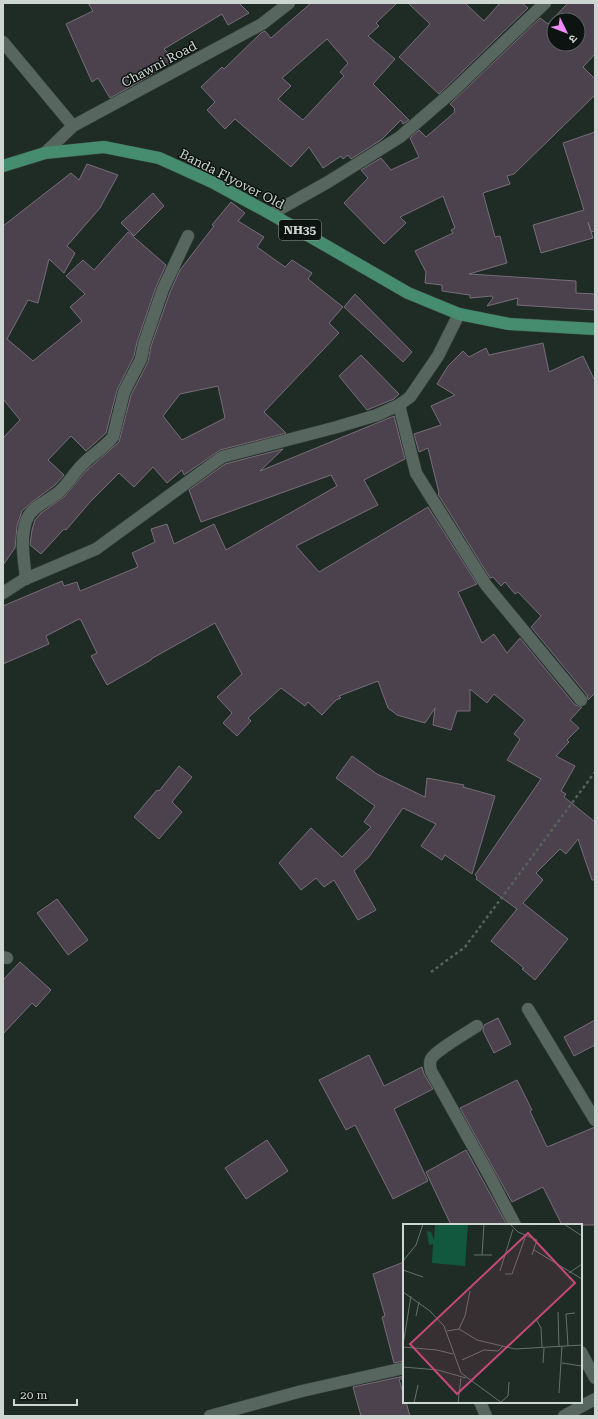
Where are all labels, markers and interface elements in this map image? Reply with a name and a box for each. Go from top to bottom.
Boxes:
north arrow [546,12,586,52]
text: उ [566,32,580,46]
street label: Chawni Road [119,38,200,90]
street label: Banda Flyover Old [177,146,287,212]
road number: NH35 [279,220,321,240]
inset map [403,1224,582,1403]
scale bar [14,1381,77,1407]
text: 20 m [20,1388,47,1402]

